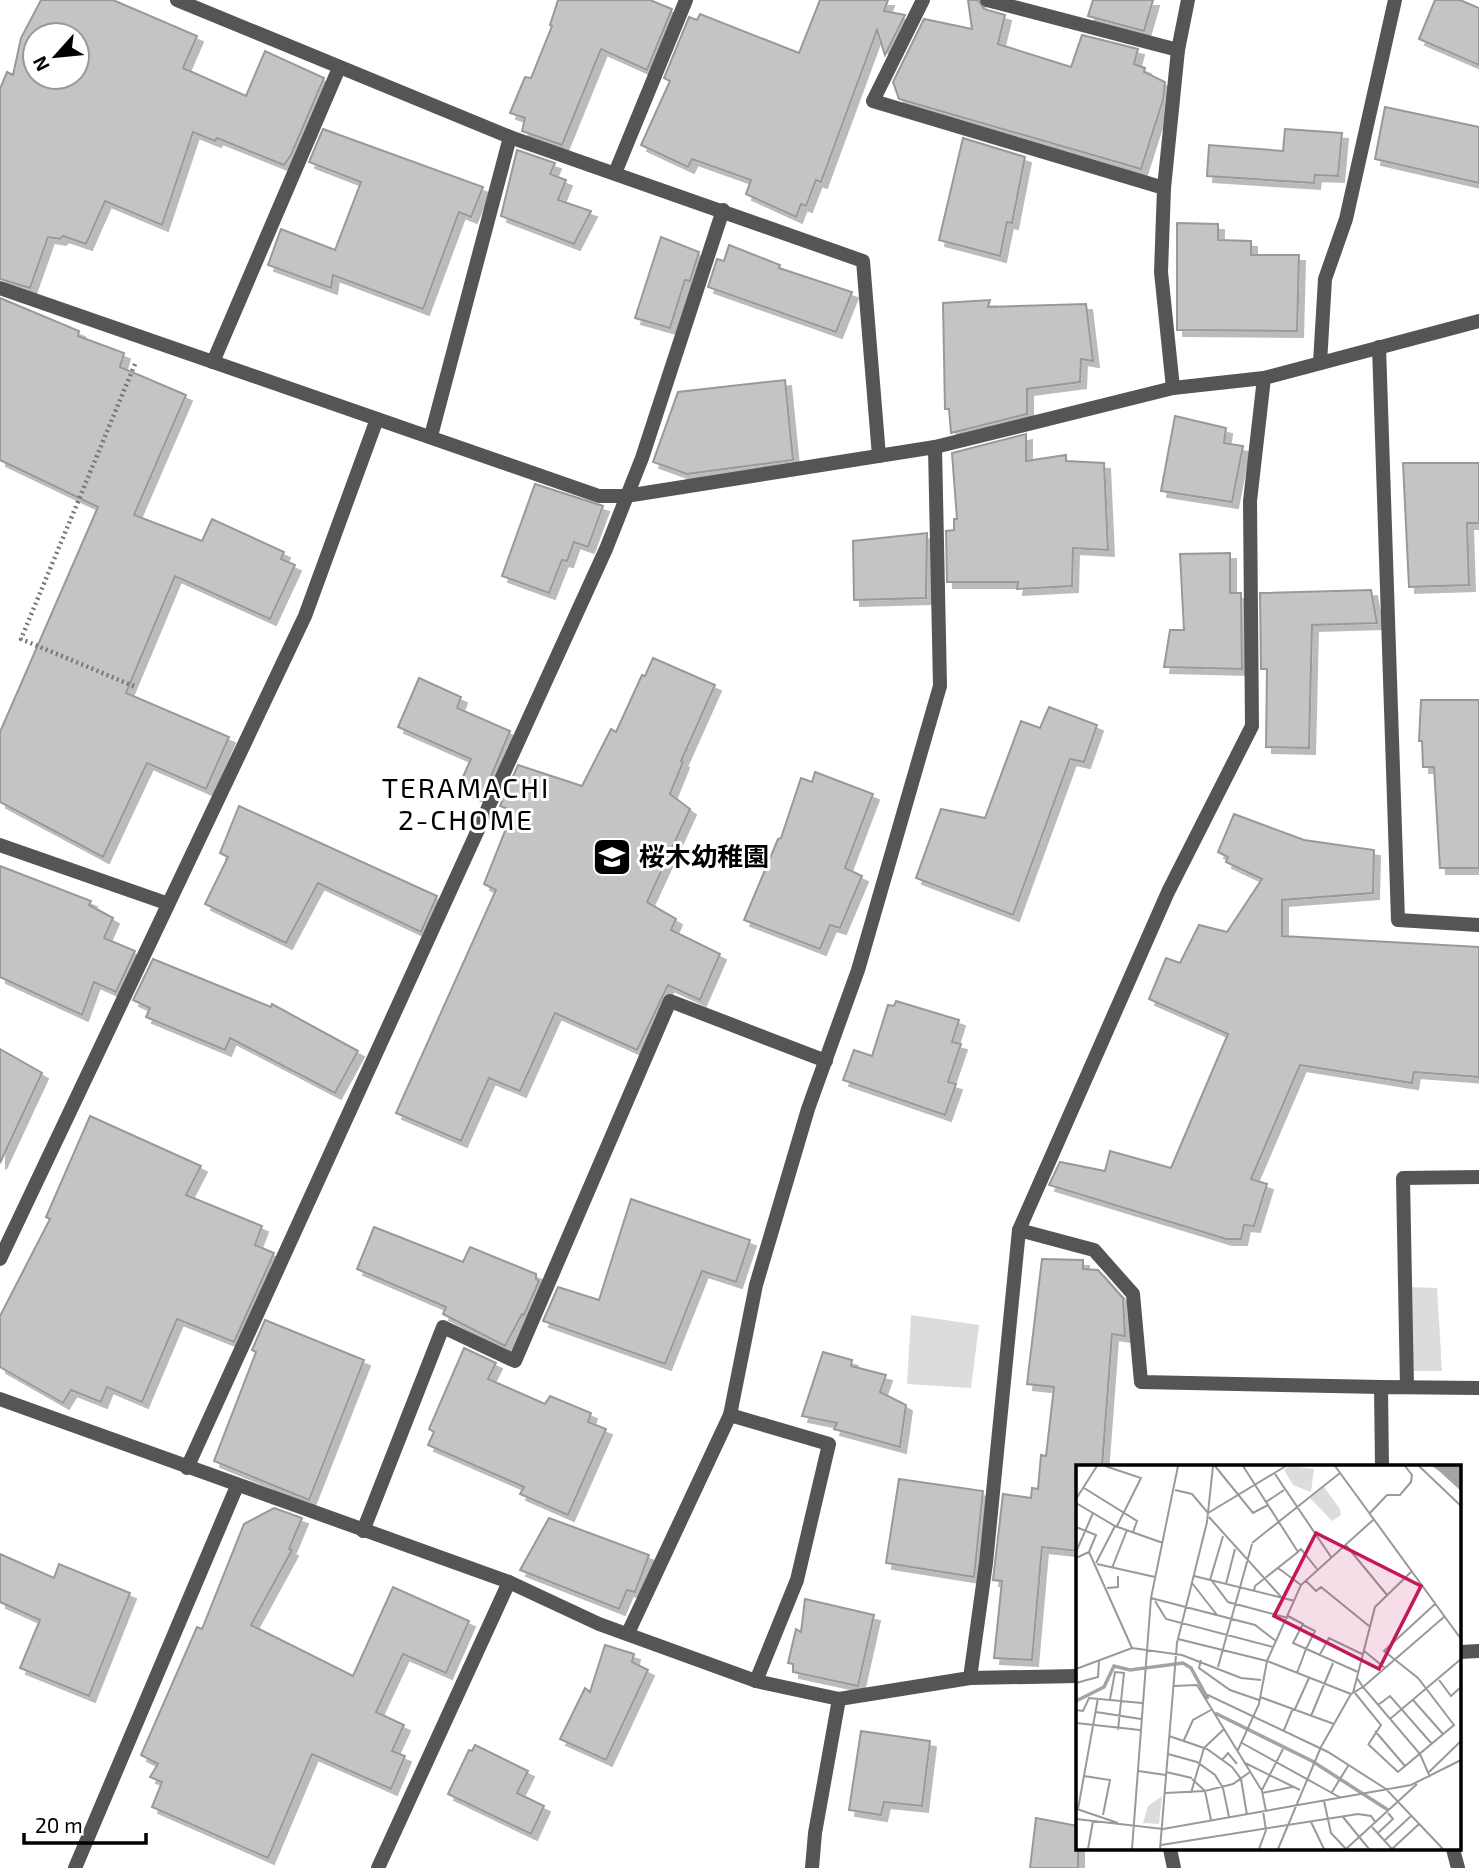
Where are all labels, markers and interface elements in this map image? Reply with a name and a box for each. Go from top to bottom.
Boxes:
north arrow [21,21,91,91]
text: N [27,53,54,75]
district label: TERAMACHI 2-CHOME [382,770,550,836]
school or university icon: 桜木幼稚園 [591,836,633,878]
place label: 桜木幼稚園 [639,840,769,871]
inset map [1076,1465,1462,1850]
scale bar [24,1801,147,1845]
text: 20 m [35,1812,83,1837]

